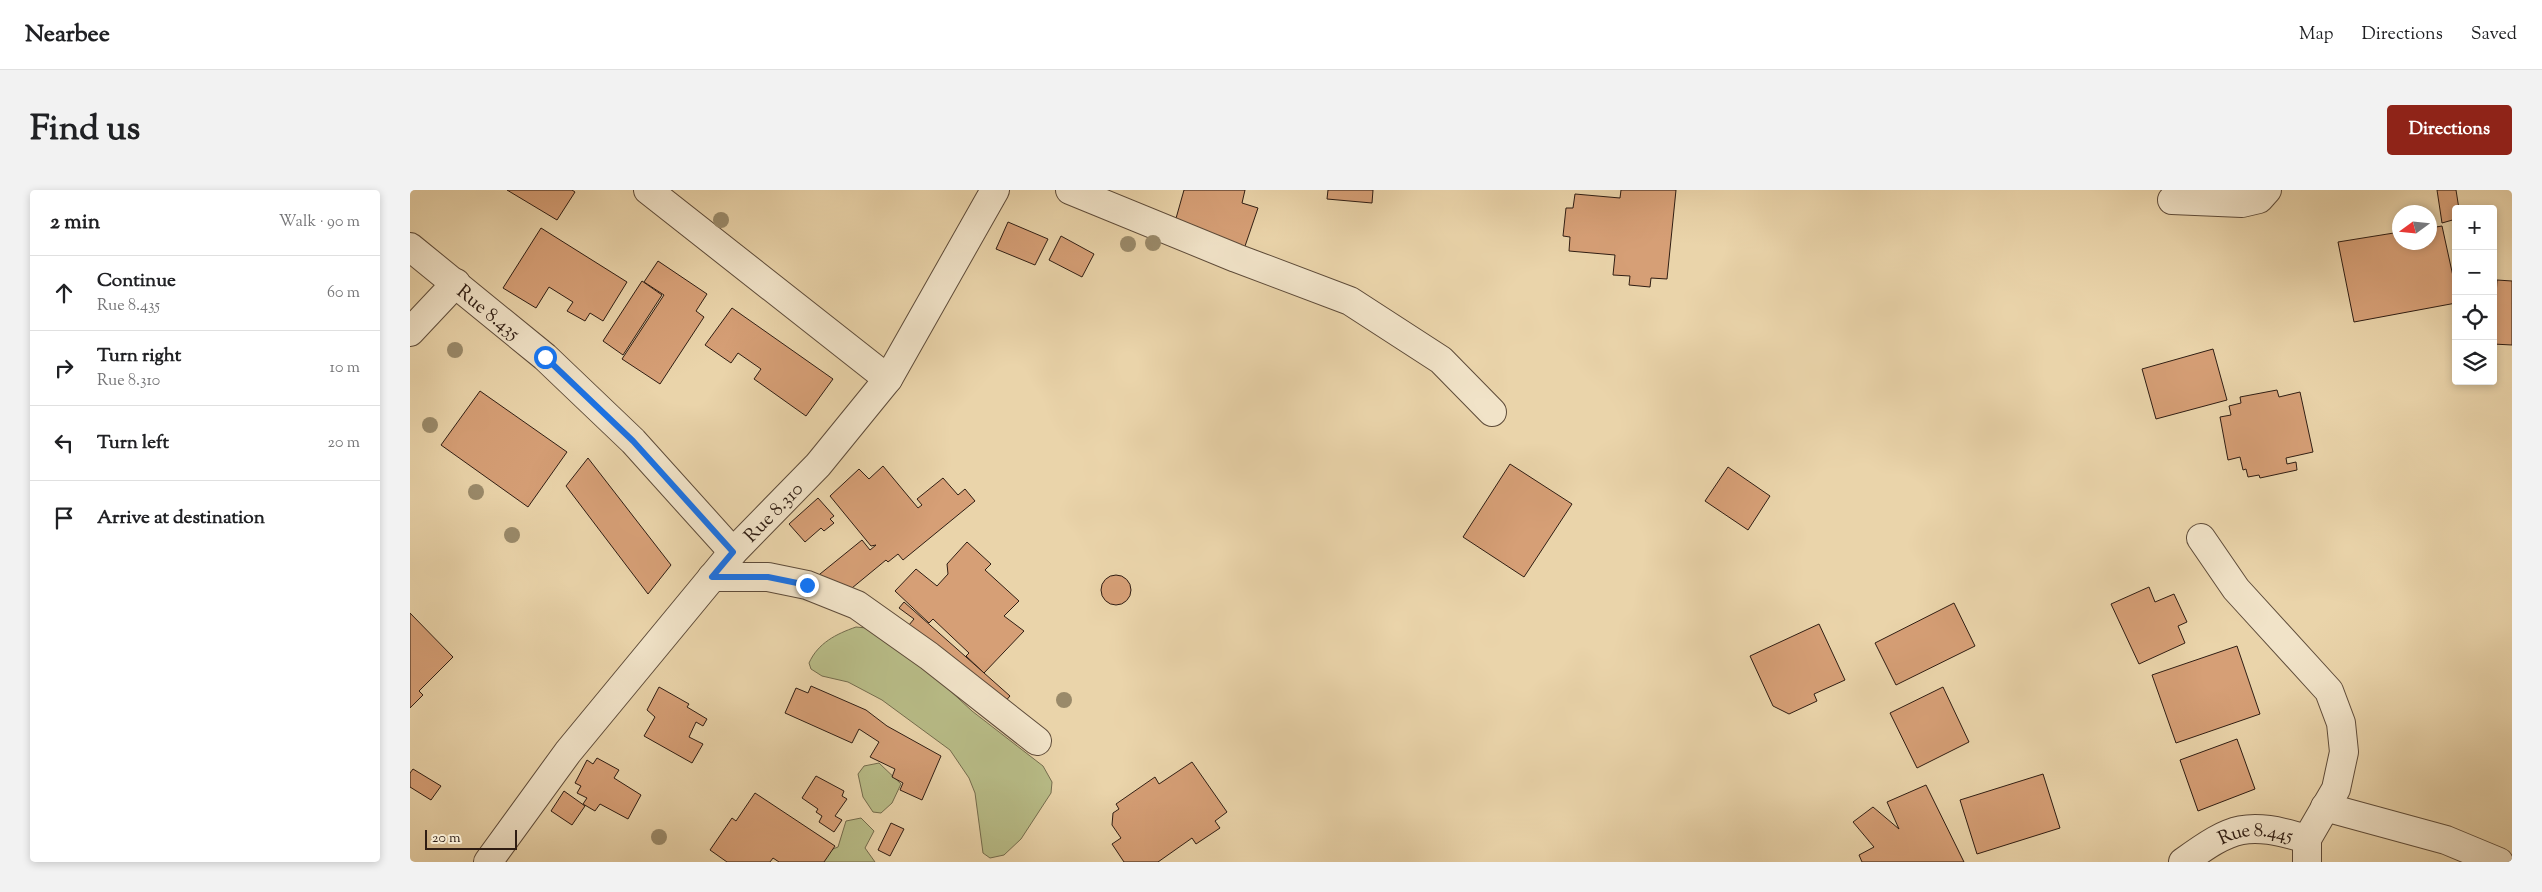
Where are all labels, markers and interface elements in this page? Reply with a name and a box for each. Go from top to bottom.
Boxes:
text: Nearbee [25,18,110,52]
text: Map [2299,22,2334,48]
text: Directions [2362,22,2443,48]
text: Saved [2471,22,2517,48]
text: Find us [30,105,140,156]
button: Directions [2387,105,2512,155]
north arrow [2392,205,2437,250]
map controls [2452,205,2497,385]
button: + [2452,205,2497,250]
text: 2 min [50,208,100,238]
text: Walk · 90 m [279,211,360,234]
button: − [2452,250,2497,295]
text: Continue [97,268,176,295]
icon: ahead [50,279,78,307]
street label: Rue 8.435 [450,279,525,348]
text: 60 m [327,282,360,305]
text: Rue 8.435 [97,295,160,318]
button: locate [2452,295,2497,340]
button: layers [2452,340,2497,385]
text: Turn right [97,343,181,370]
route start [534,346,557,369]
icon: right [50,354,78,382]
text: 10 m [330,357,360,380]
text: Rue 8.310 [97,370,160,393]
icon: left [50,429,78,457]
text: Turn left [97,430,169,457]
text: 20 m [327,432,360,455]
street label: Rue 8.310 [739,477,810,549]
icon: arrive [50,504,78,532]
text: Arrive at destination [97,505,265,532]
route end [796,574,819,597]
street label: Rue 8.445 [2214,818,2296,853]
scale bar [425,827,518,850]
text: 20 m [432,829,461,849]

